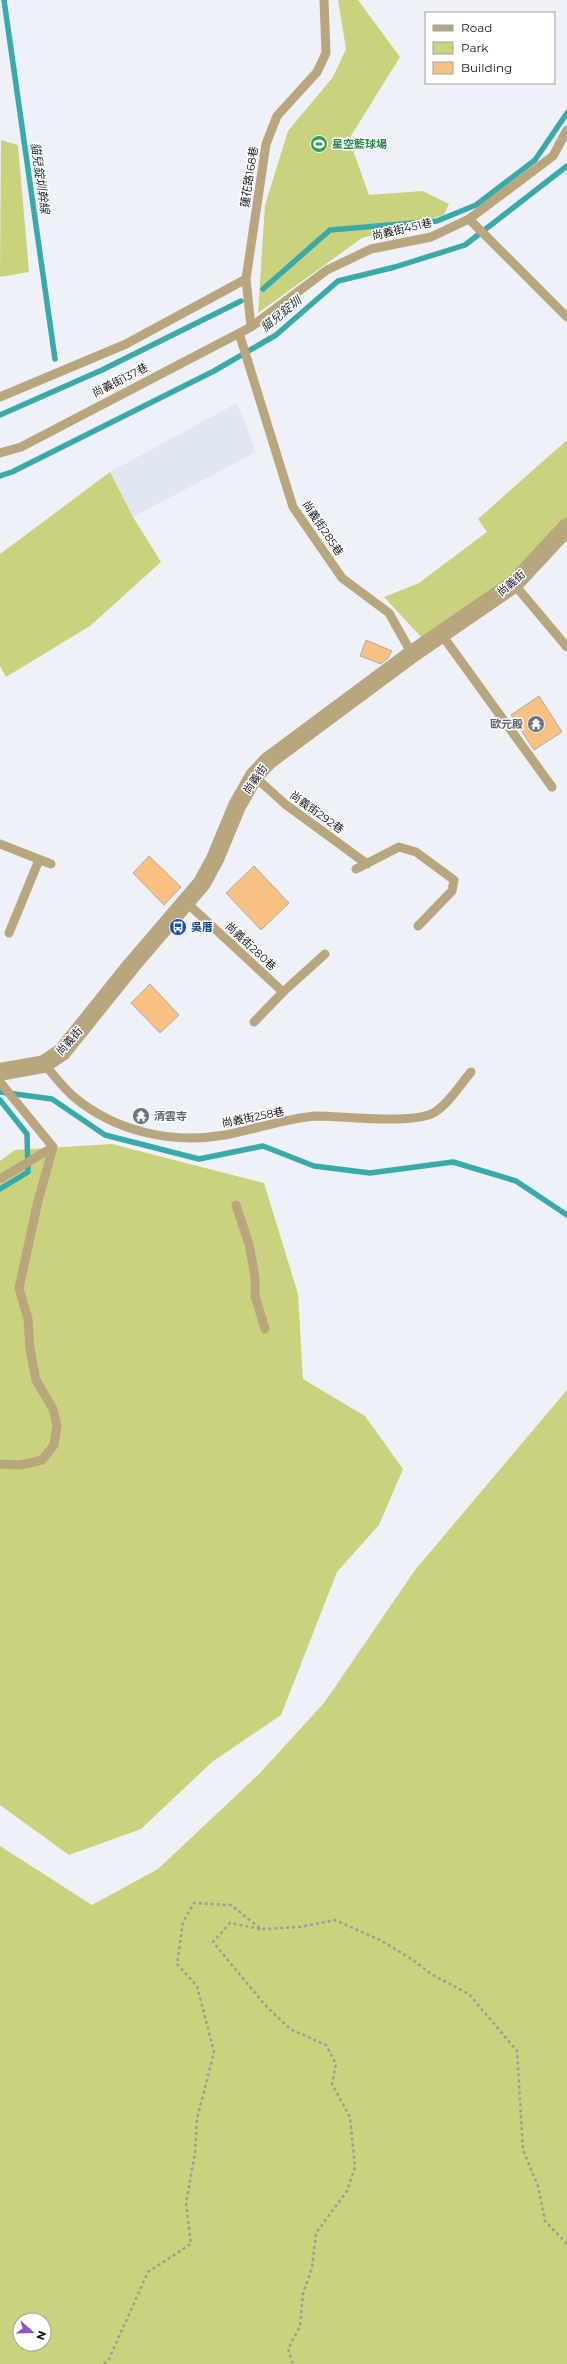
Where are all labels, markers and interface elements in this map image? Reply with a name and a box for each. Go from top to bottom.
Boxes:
legend [425,12,555,84]
text: Road [461,20,492,35]
text: Park [461,40,489,55]
text: Building [461,60,512,75]
sports icon: 星空籃球場 [309,134,329,154]
place label: 星空籃球場 [332,137,387,151]
water label: 貓兒錠圳幹線 [28,141,53,217]
street label: 蓮花路168巷 [237,145,261,209]
street label: 尚義街451巷 [370,215,434,243]
water label: 貓兒錠圳 [257,291,306,335]
street label: 尚義街137巷 [90,360,150,400]
street label: 尚義街285巷 [299,498,347,558]
street label: 尚義街 [494,567,528,599]
temple icon: 歐元殿 [526,714,546,734]
place label: 歐元殿 [490,717,523,731]
street label: 尚義街 [240,761,270,797]
street label: 尚義街292巷 [287,788,347,836]
bus stop icon: 吳厝 [168,917,188,937]
street label: 尚義街280巷 [223,919,279,973]
place label: 吳厝 [191,920,213,934]
street label: 尚義街 [53,1024,85,1058]
street label: 尚義街258巷 [220,1104,286,1130]
temple icon: 清雲寺 [131,1106,151,1126]
place label: 清雲寺 [154,1109,187,1123]
north arrow [12,2312,52,2352]
text: N [33,2329,49,2342]

